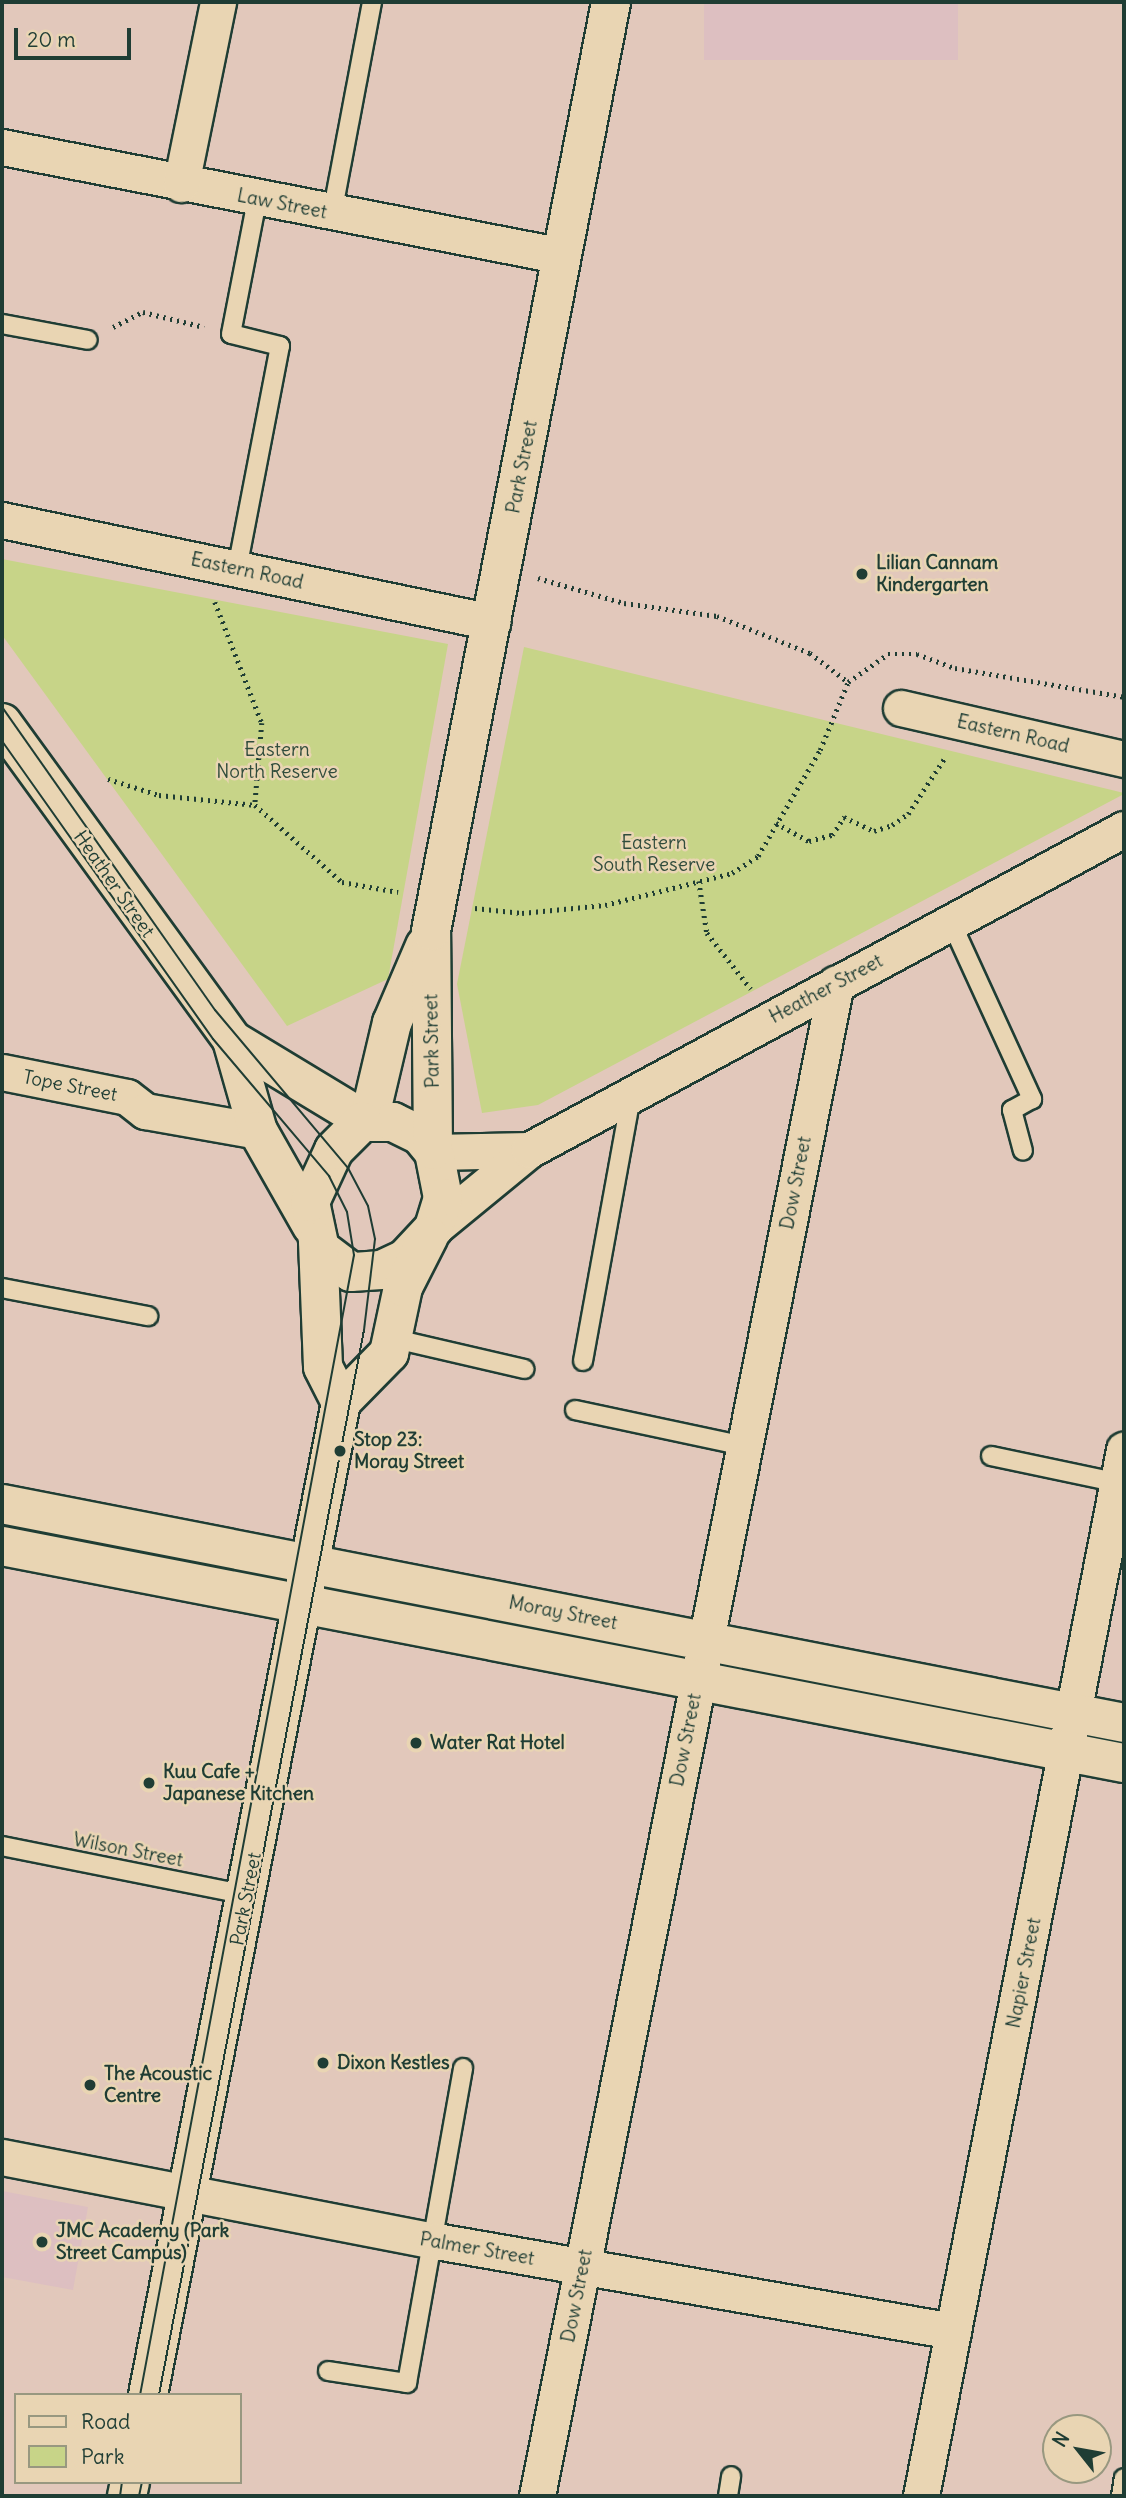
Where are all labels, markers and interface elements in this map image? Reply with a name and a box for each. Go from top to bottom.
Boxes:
scale bar [18,14,135,58]
text: 20 m [27,26,76,53]
street label: Law Street [235,184,329,224]
street label: Park Street [502,418,542,516]
street label: Eastern Road [189,548,305,594]
place label: Lilian Cannam Kindergarten [876,552,998,596]
marker: Lilian Cannam Kindergarten [854,566,870,582]
street label: Eastern Road [955,710,1071,758]
park label: Eastern North Reserve [216,739,338,783]
street label: Heather Street [69,826,159,942]
park label: Eastern South Reserve [593,832,715,876]
street label: Heather Street [765,950,887,1028]
street label: Park Street [420,994,444,1088]
street label: Tope Street [21,1066,119,1106]
street label: Dow Street [776,1135,816,1231]
place label: Stop 23: Moray Street [354,1429,464,1473]
marker: Stop 23: Moray Street [332,1443,348,1459]
street label: Moray Street [507,1591,619,1635]
street label: Dow Street [666,1692,706,1788]
place label: Water Rat Hotel [430,1732,565,1754]
marker: Water Rat Hotel [408,1735,424,1751]
place label: Kuu Cafe + Japanese Kitchen [163,1761,314,1805]
marker: Kuu Cafe + Japanese Kitchen [141,1775,157,1791]
street label: Wilson Street [71,1828,185,1872]
street label: Park Street [226,1850,266,1948]
street label: Napier Street [1002,1916,1046,2030]
place label: Dixon Kestles [337,2052,450,2074]
marker: Dixon Kestles [315,2055,331,2071]
place label: The Acoustic Centre [104,2063,212,2107]
marker: The Acoustic Centre [82,2077,98,2093]
place label: JMC Academy (Park Street Campus) [56,2220,229,2264]
street label: Palmer Street [418,2228,536,2270]
marker: JMC Academy (Park Street Campus) [34,2234,50,2250]
street label: Dow Street [557,2248,597,2344]
legend [14,2393,242,2484]
text: Road [81,2408,130,2435]
north arrow [1042,2414,1112,2484]
text: N [1047,2427,1074,2451]
text: Park [81,2443,124,2470]

